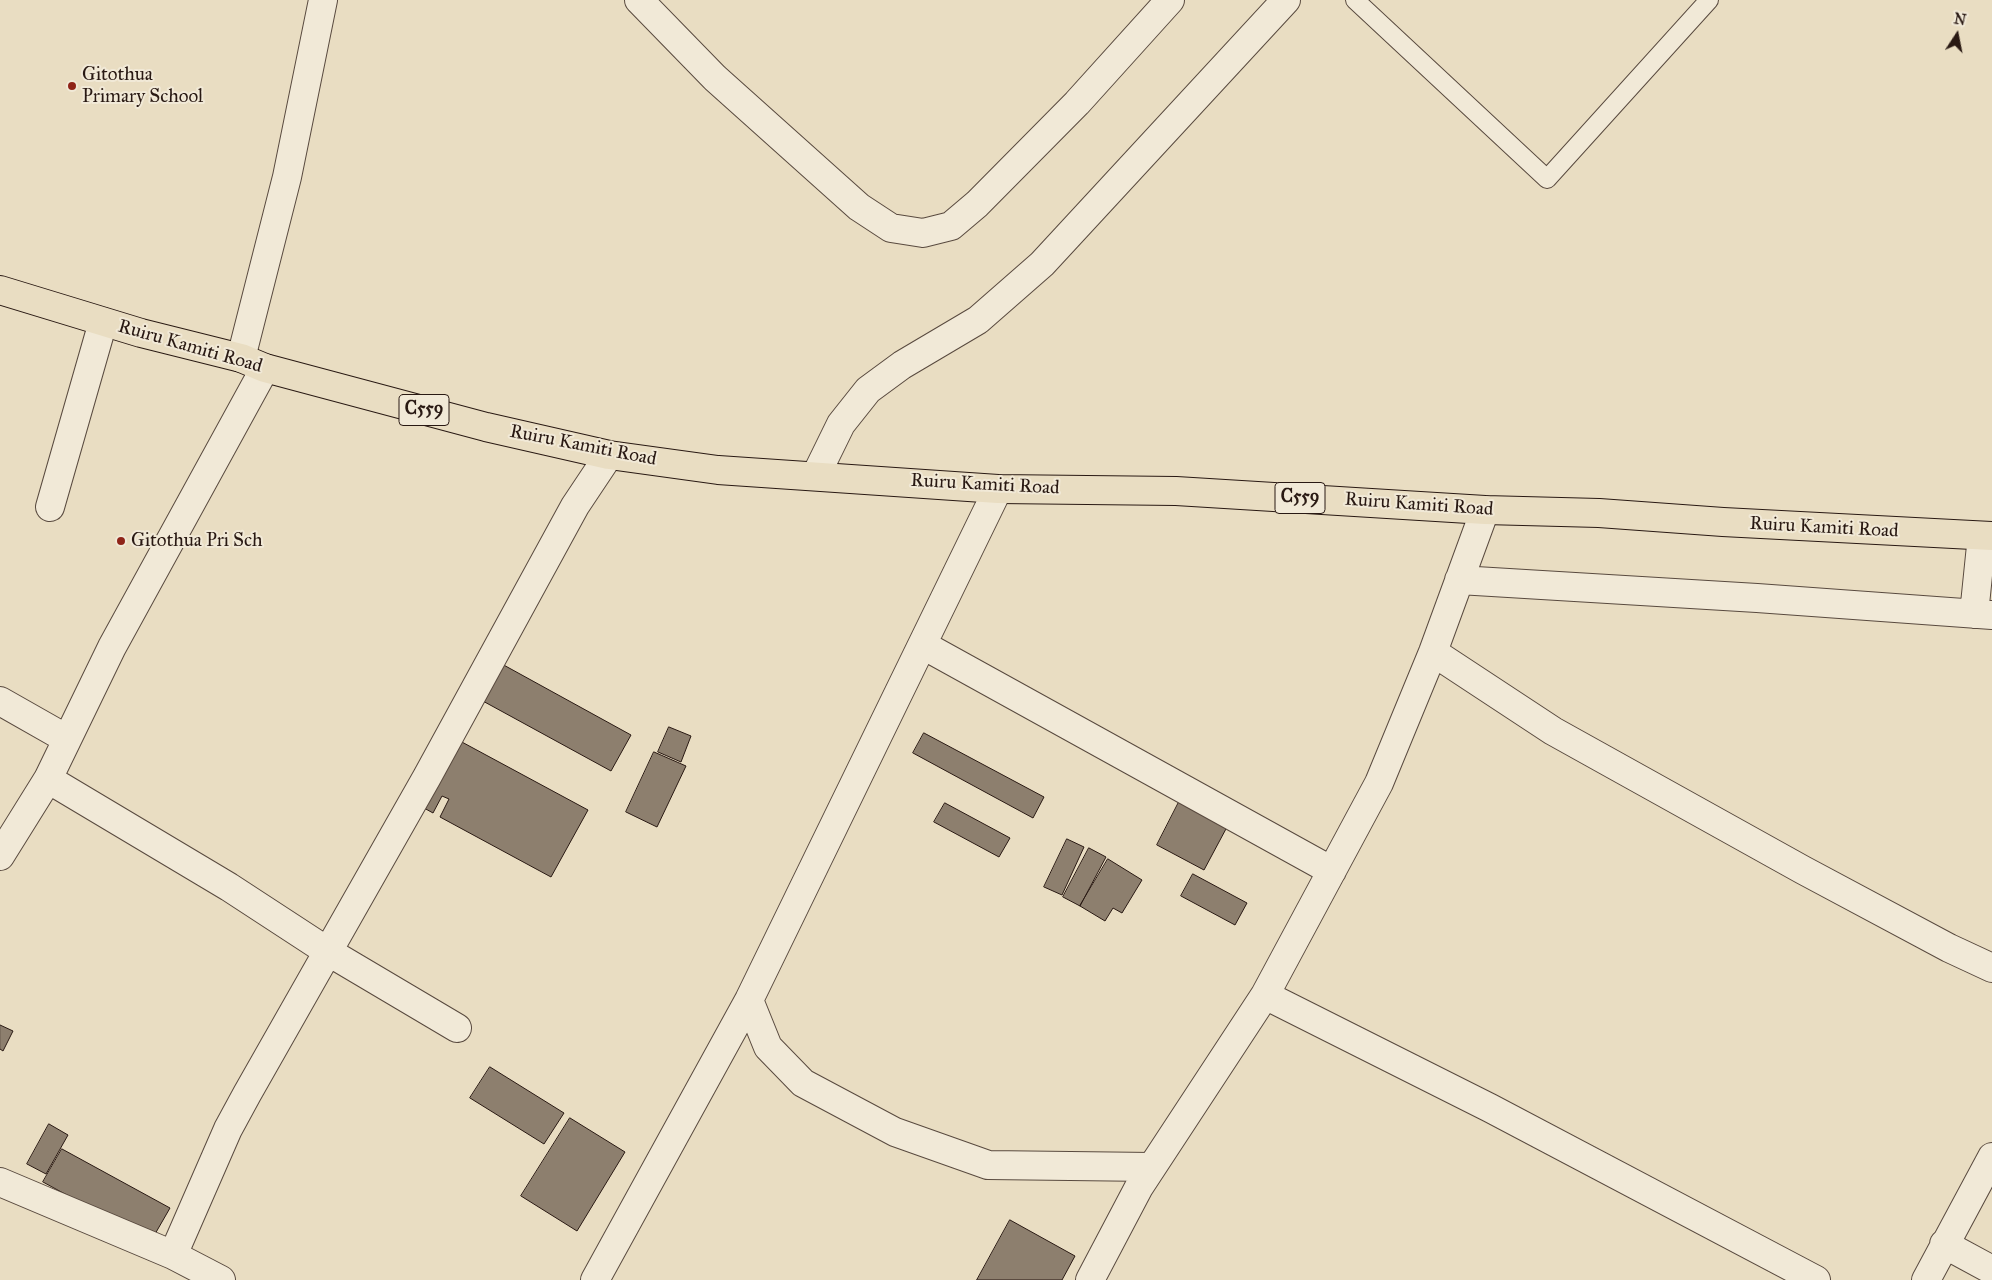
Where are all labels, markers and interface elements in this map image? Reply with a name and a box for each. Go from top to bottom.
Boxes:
north arrow [1932,10,1982,60]
text: N [1953,10,1967,29]
place label: Gitothua Primary School [82,64,203,108]
marker: Gitothua Primary School [66,80,78,92]
street label: Ruiru Kamiti Road [115,315,265,379]
road number: C559 [399,394,449,426]
street label: Ruiru Kamiti Road [508,421,658,471]
street label: Ruiru Kamiti Road [910,470,1060,500]
road number: C559 [1275,482,1325,514]
street label: Ruiru Kamiti Road [1344,488,1494,522]
street label: Ruiru Kamiti Road [1749,513,1899,543]
place label: Gitothua Pri Sch [131,530,263,552]
marker: Gitothua Pri Sch [115,535,127,547]

